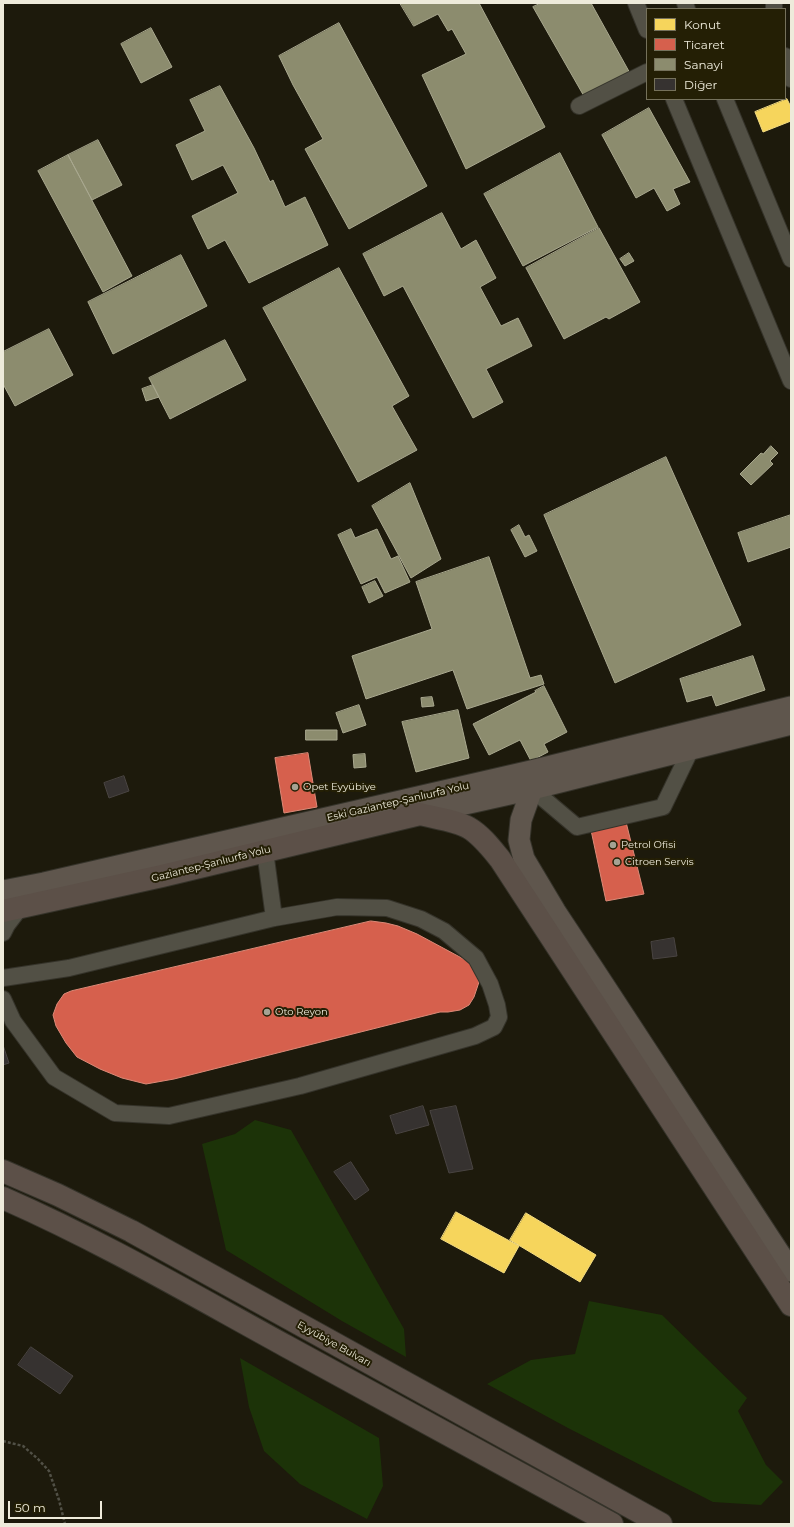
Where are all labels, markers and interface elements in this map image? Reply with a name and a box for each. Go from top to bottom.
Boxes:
legend [646,8,786,100]
text: Konut [684,17,721,32]
text: Ticaret [684,37,725,52]
text: Sanayi [684,57,723,72]
text: Diğer [684,77,717,92]
street label: Eski Gaziantep-Şanlıurfa Yolu [326,780,470,824]
place label: Opet Eyyübiye [303,781,376,793]
marker: Opet Eyyübiye [290,782,300,792]
place label: Petrol Ofisi [621,839,676,851]
marker: Petrol Ofisi [608,840,618,850]
street label: Gaziantep-Şanlıurfa Yolu [150,843,272,885]
place label: Citroen Servis [625,856,694,868]
marker: Citroen Servis [612,857,622,867]
place label: Oto Reyon [275,1006,328,1018]
marker: Oto Reyon [262,1007,272,1017]
street label: Eyyübiye Bulvarı [295,1319,373,1369]
scale bar [10,1493,104,1519]
text: 50 m [15,1500,46,1515]

